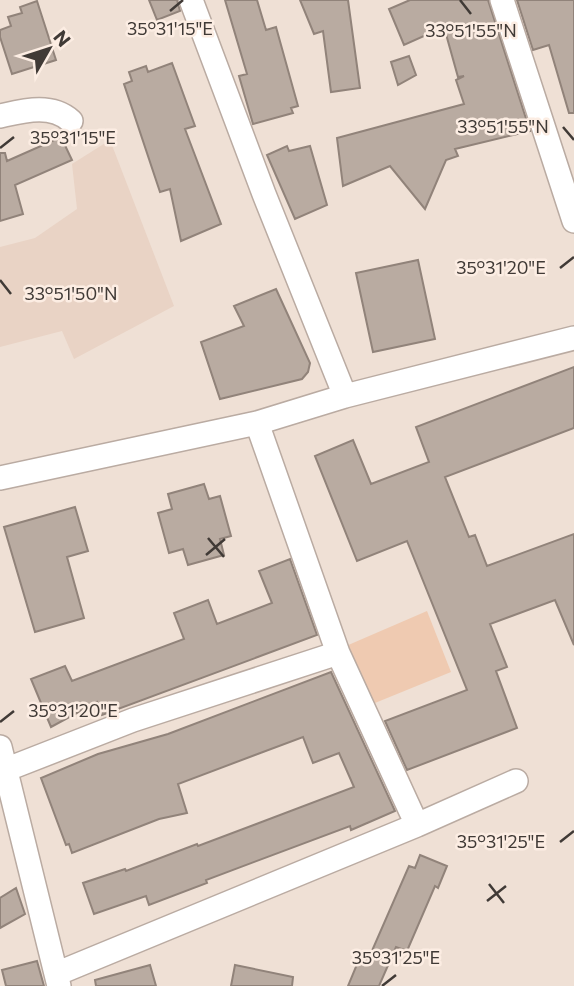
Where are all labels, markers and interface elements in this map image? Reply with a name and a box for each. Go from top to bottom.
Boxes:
north arrow [14,14,84,84]
text: 35°31'15"E [127,17,213,39]
text: 33°51'55"N [425,19,517,41]
text: N [49,25,76,51]
text: 33°51'55"N [457,115,549,137]
text: 35°31'15"E [30,126,116,148]
text: 35°31'20"E [456,256,546,278]
text: 33°51'50"N [25,282,117,304]
text: 35°31'20"E [28,699,118,721]
text: 35°31'25"E [457,830,545,852]
text: 35°31'25"E [352,946,440,968]

